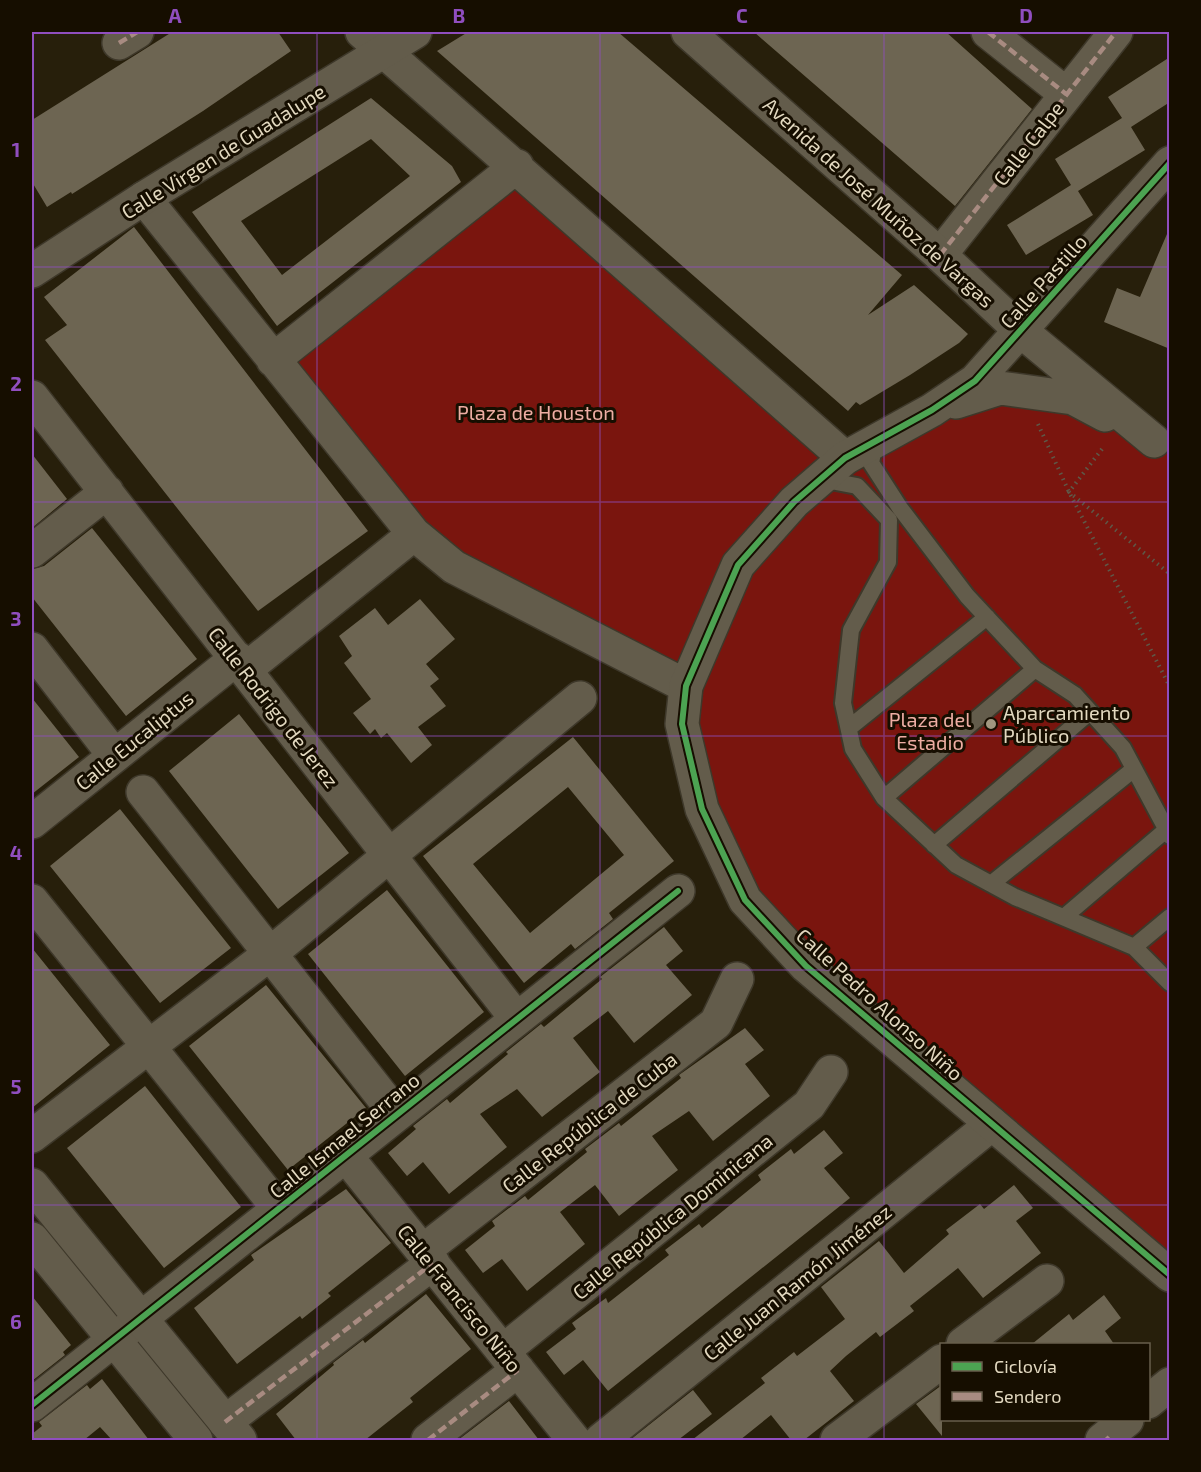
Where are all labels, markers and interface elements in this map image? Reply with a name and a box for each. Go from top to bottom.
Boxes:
text: A [168,3,182,27]
text: B [453,3,465,27]
text: C [736,3,748,27]
text: D [1019,3,1033,27]
street label: Calle Virgen de Guadalupe [117,78,329,224]
street label: Avenida de José Muñoz de Vargas [759,92,999,312]
street label: Calle Calpe [988,96,1068,190]
text: 1 [12,137,20,161]
street label: Calle Pastillo [995,229,1091,333]
text: 2 [10,371,22,395]
park label: Plaza de Houston [457,400,615,424]
text: 3 [10,606,22,630]
street label: Calle Rodrigo de Jerez [204,622,344,792]
street label: Calle Eucaliptus [70,685,198,795]
place label: Aparcamiento Público [1003,700,1130,747]
park label: Plaza del Estadio [889,707,971,754]
marker: Aparcamiento Público [984,717,998,731]
text: 4 [10,840,23,864]
street label: Calle Pedro Alonso Niño [792,923,968,1085]
street label: Calle República de Cuba [497,1046,681,1198]
street label: Calle Ismael Serrano [264,1067,424,1203]
text: 5 [10,1074,22,1098]
street label: Calle República Dominicana [567,1128,777,1304]
street label: Calle Juan Ramón Jiménez [698,1199,896,1365]
street label: Calle Francisco Niño [393,1219,527,1377]
text: 6 [10,1309,22,1333]
legend [940,1343,1150,1421]
text: Ciclovía [994,1355,1057,1377]
text: Sendero [994,1385,1061,1407]

